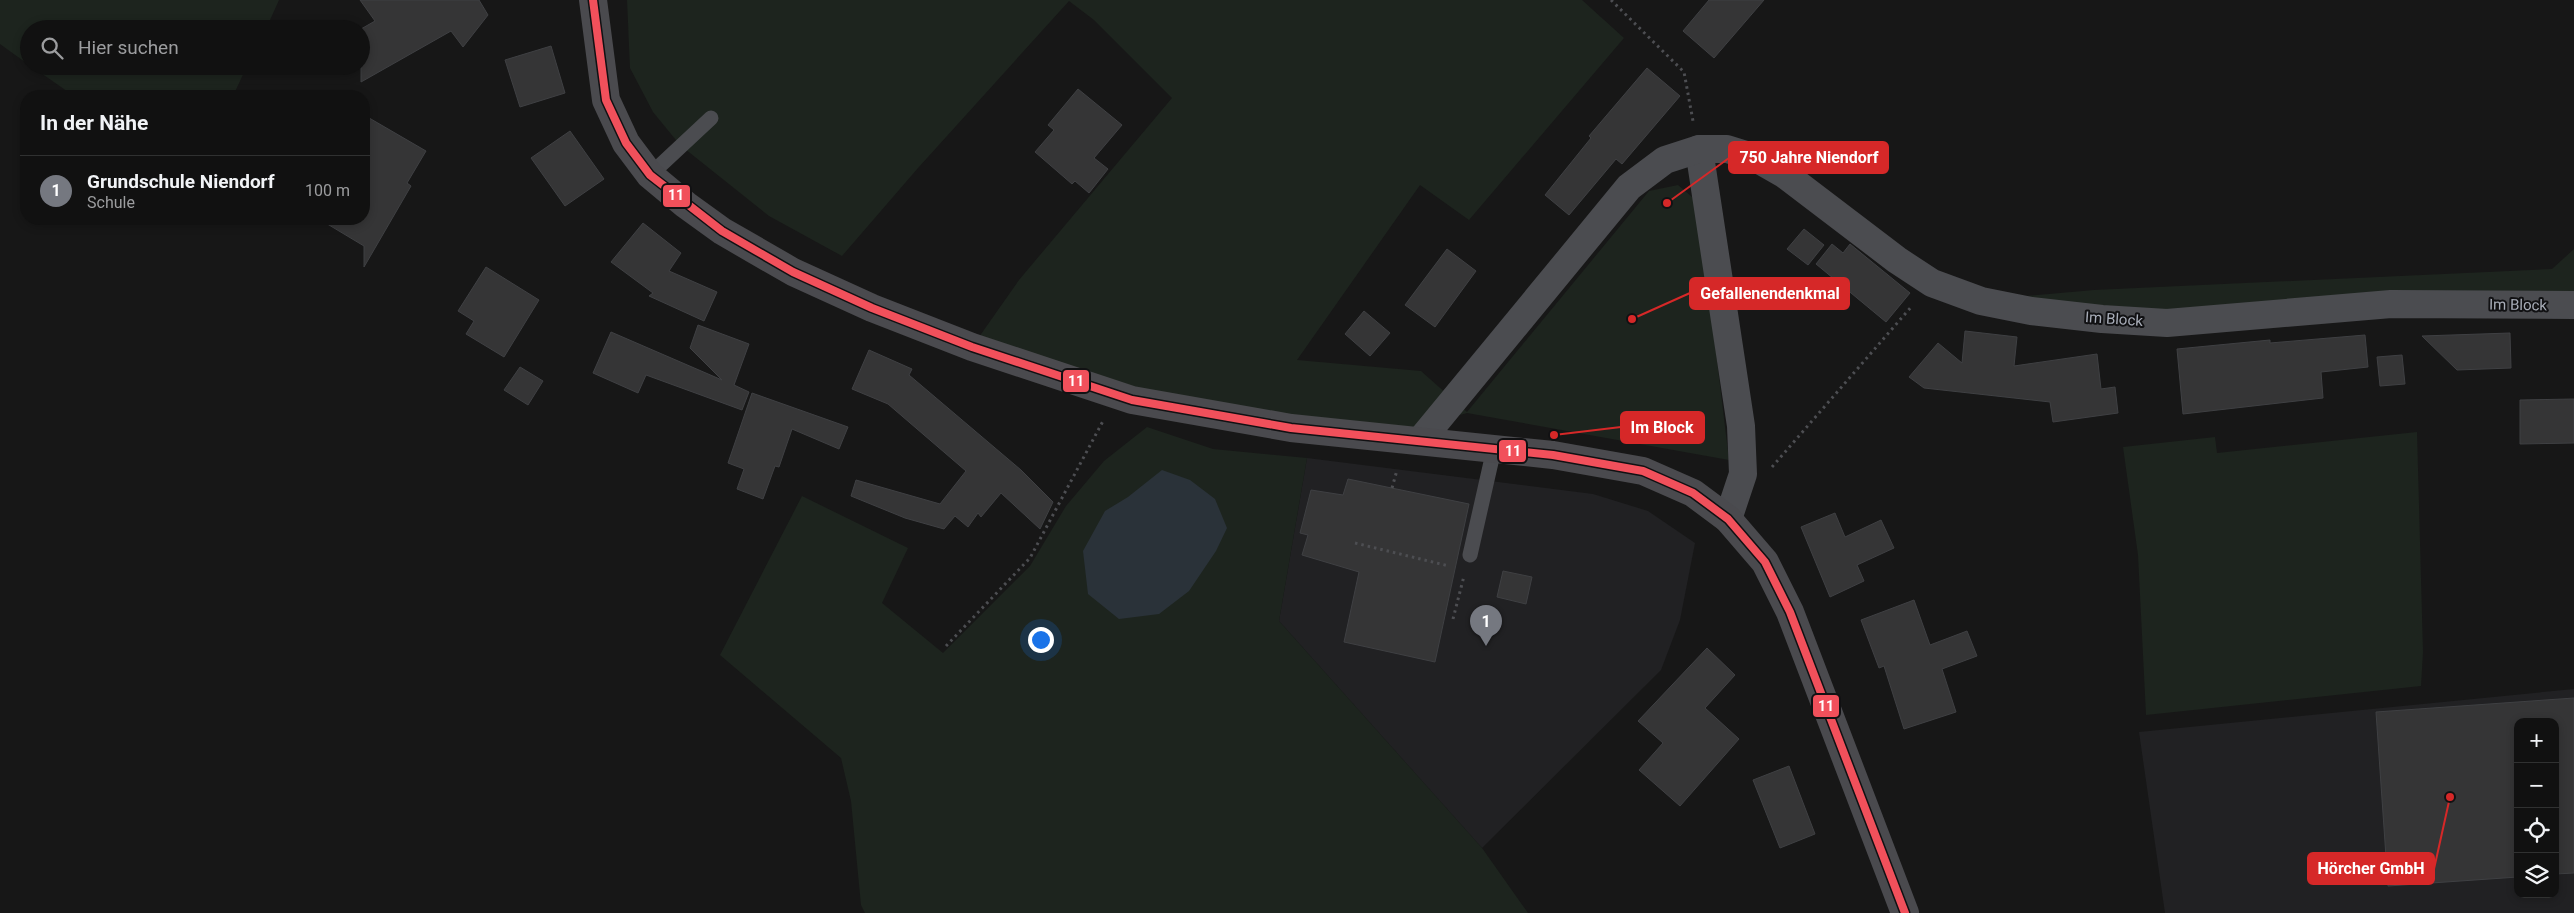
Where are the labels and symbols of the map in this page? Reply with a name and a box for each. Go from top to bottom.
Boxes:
callout: 750 Jahre Niendorf [1729,142,1888,173]
text: 750 Jahre Niendorf [1739,148,1879,167]
line badge: 11 [662,184,691,208]
text: 11 [668,187,684,203]
callout: Gefallenendenkmal [1690,278,1849,309]
text: Gefallenendenkmal [1700,284,1840,303]
street label: Im Block [2489,295,2548,315]
street label: Im Block [2084,308,2144,330]
line badge: 11 [1062,369,1090,393]
text: 11 [1068,373,1084,389]
callout: Im Block [1621,412,1704,443]
text: Im Block [1631,418,1694,437]
line badge: 11 [1498,439,1527,463]
text: 11 [1505,443,1521,459]
pin: 1 [1470,605,1502,646]
your location [1028,627,1054,653]
line badge: 11 [1812,694,1840,718]
text: 11 [1818,698,1834,714]
callout: Hörcher GmbH [2308,853,2434,884]
text: Hörcher GmbH [2318,859,2424,878]

